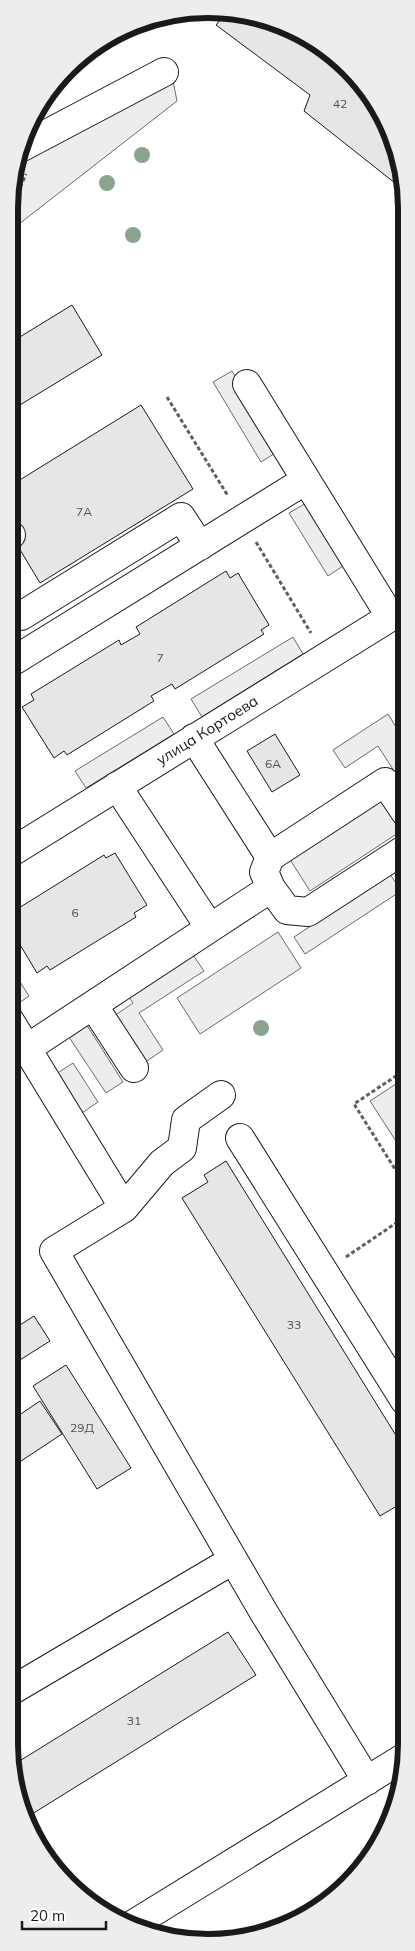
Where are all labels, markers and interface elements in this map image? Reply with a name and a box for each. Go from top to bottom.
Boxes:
house number: 42 [333,96,347,111]
house number: 7А [76,504,92,519]
house number: 7 [156,650,164,665]
street label: улица Кортоева [153,691,261,769]
house number: 6А [265,756,281,771]
house number: 6 [71,905,79,920]
house number: 33 [287,1317,301,1332]
house number: 29Д [70,1420,94,1435]
house number: 31 [127,1713,141,1728]
scale bar [22,1898,106,1930]
text: 20 m [30,1906,65,1925]

